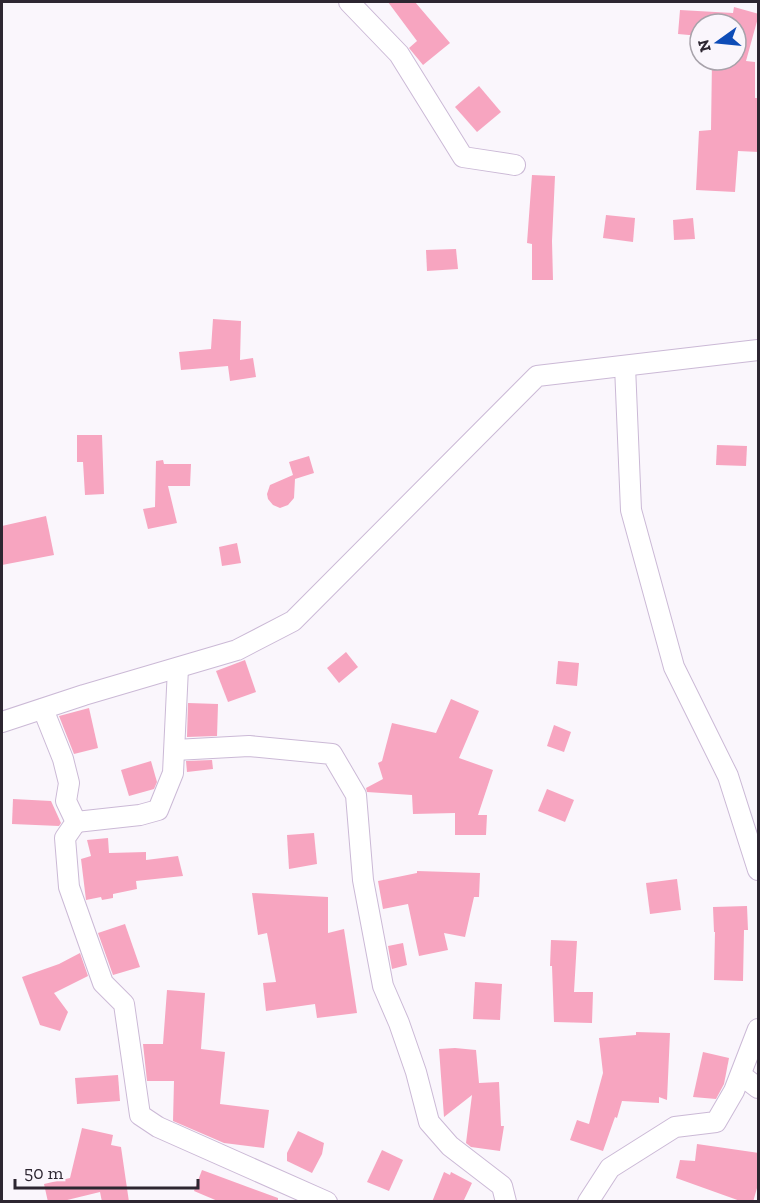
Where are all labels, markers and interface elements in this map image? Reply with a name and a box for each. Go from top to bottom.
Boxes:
north arrow [688,12,748,72]
text: N [693,37,715,54]
scale bar [15,1152,198,1190]
text: 50 m [24,1162,64,1184]

